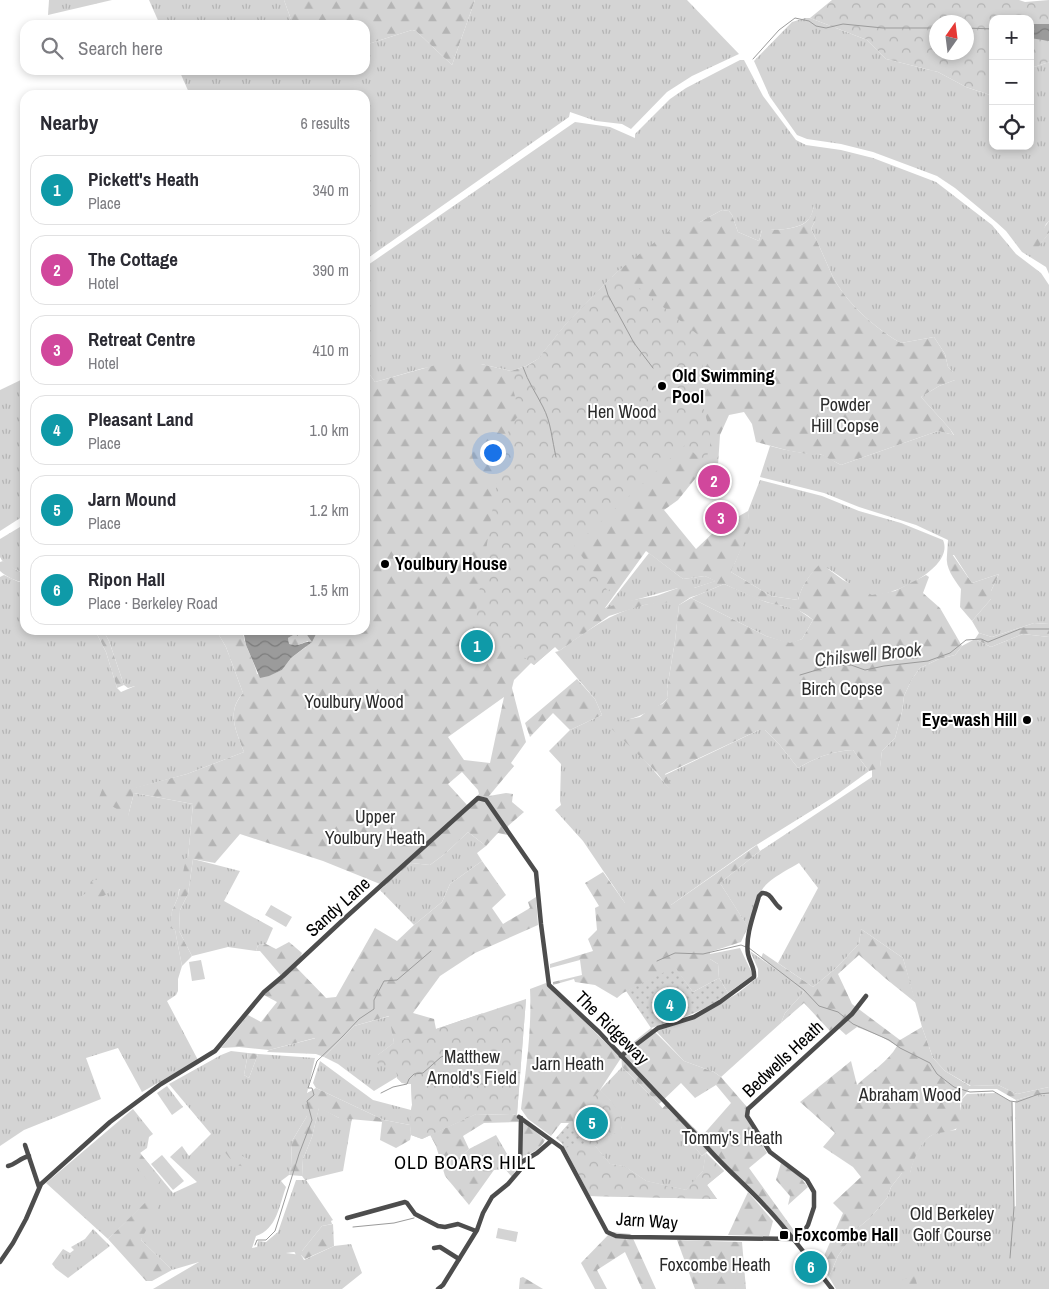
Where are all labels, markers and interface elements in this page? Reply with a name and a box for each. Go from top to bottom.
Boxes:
north arrow [929,15,974,60]
map controls [989,15,1034,150]
button: + [989,15,1034,60]
search box [20,20,370,75]
icon: search [38,34,66,62]
text: Search here [78,35,163,61]
button: − [989,60,1034,105]
button: locate [989,105,1034,150]
text: Nearby [40,108,98,137]
text: 6 results [300,112,350,134]
text: Pickett's Heath [88,166,199,192]
text: 1 [53,179,61,201]
text: 340 m [313,179,349,201]
text: Place [88,192,121,214]
text: The Cottage [88,246,178,272]
text: 2 [53,259,61,281]
text: 390 m [313,259,349,281]
text: Hotel [88,272,119,294]
text: Retreat Centre [88,326,195,352]
text: 3 [53,339,61,361]
text: 410 m [313,339,349,361]
text: Hotel [88,352,119,374]
place label: Old Swimming Pool [672,363,775,409]
marker: Old Swimming Pool [656,380,668,392]
park label: Powder Hill Copse [811,392,879,438]
park label: Hen Wood [587,399,657,424]
text: Pleasant Land [88,406,194,432]
text: 4 [53,419,61,441]
text: 1.0 km [310,419,349,441]
text: Place [88,432,121,454]
your location [480,440,506,466]
pin: 2 [698,462,730,500]
text: Jarn Mound [88,486,176,512]
text: 5 [53,499,61,521]
text: 1.2 km [310,499,349,521]
pin: 3 [705,499,737,537]
text: Place [88,512,121,534]
place label: Youlbury House [395,551,507,576]
marker: Youlbury House [379,558,391,570]
text: Ripon Hall [88,566,165,592]
text: 6 [53,579,61,601]
text: 1.5 km [310,579,349,601]
text: Place · Berkeley Road [88,592,218,614]
pin: 1 [461,627,493,665]
water label: Chilswell Brook [813,635,924,673]
park label: Birch Copse [801,676,883,701]
park label: Youlbury Wood [304,689,404,714]
place label: Eye-wash Hill [922,707,1017,732]
marker: Eye-wash Hill [1021,714,1033,726]
park label: Upper Youlbury Heath [325,804,425,850]
street label: Sandy Lane [300,871,375,942]
street label: The Ridgeway [570,985,655,1071]
pin: 4 [654,986,686,1024]
street label: Bedwells Heath [737,1015,829,1103]
park label: Matthew Arnold's Field [426,1044,517,1090]
park label: Jarn Heath [532,1051,604,1076]
park label: Abraham Wood [858,1082,961,1107]
pin: 5 [576,1104,608,1142]
park label: Tommy's Heath [681,1125,783,1150]
district label: OLD BOARS HILL [394,1149,536,1175]
park label: Old Berkeley Golf Course [910,1201,995,1247]
street label: Jarn Way [615,1206,679,1235]
place label: Foxcombe Hall [794,1222,898,1247]
marker: Foxcombe Hall [778,1229,790,1241]
pin: 6 [795,1248,827,1286]
park label: Foxcombe Heath [659,1252,771,1277]

